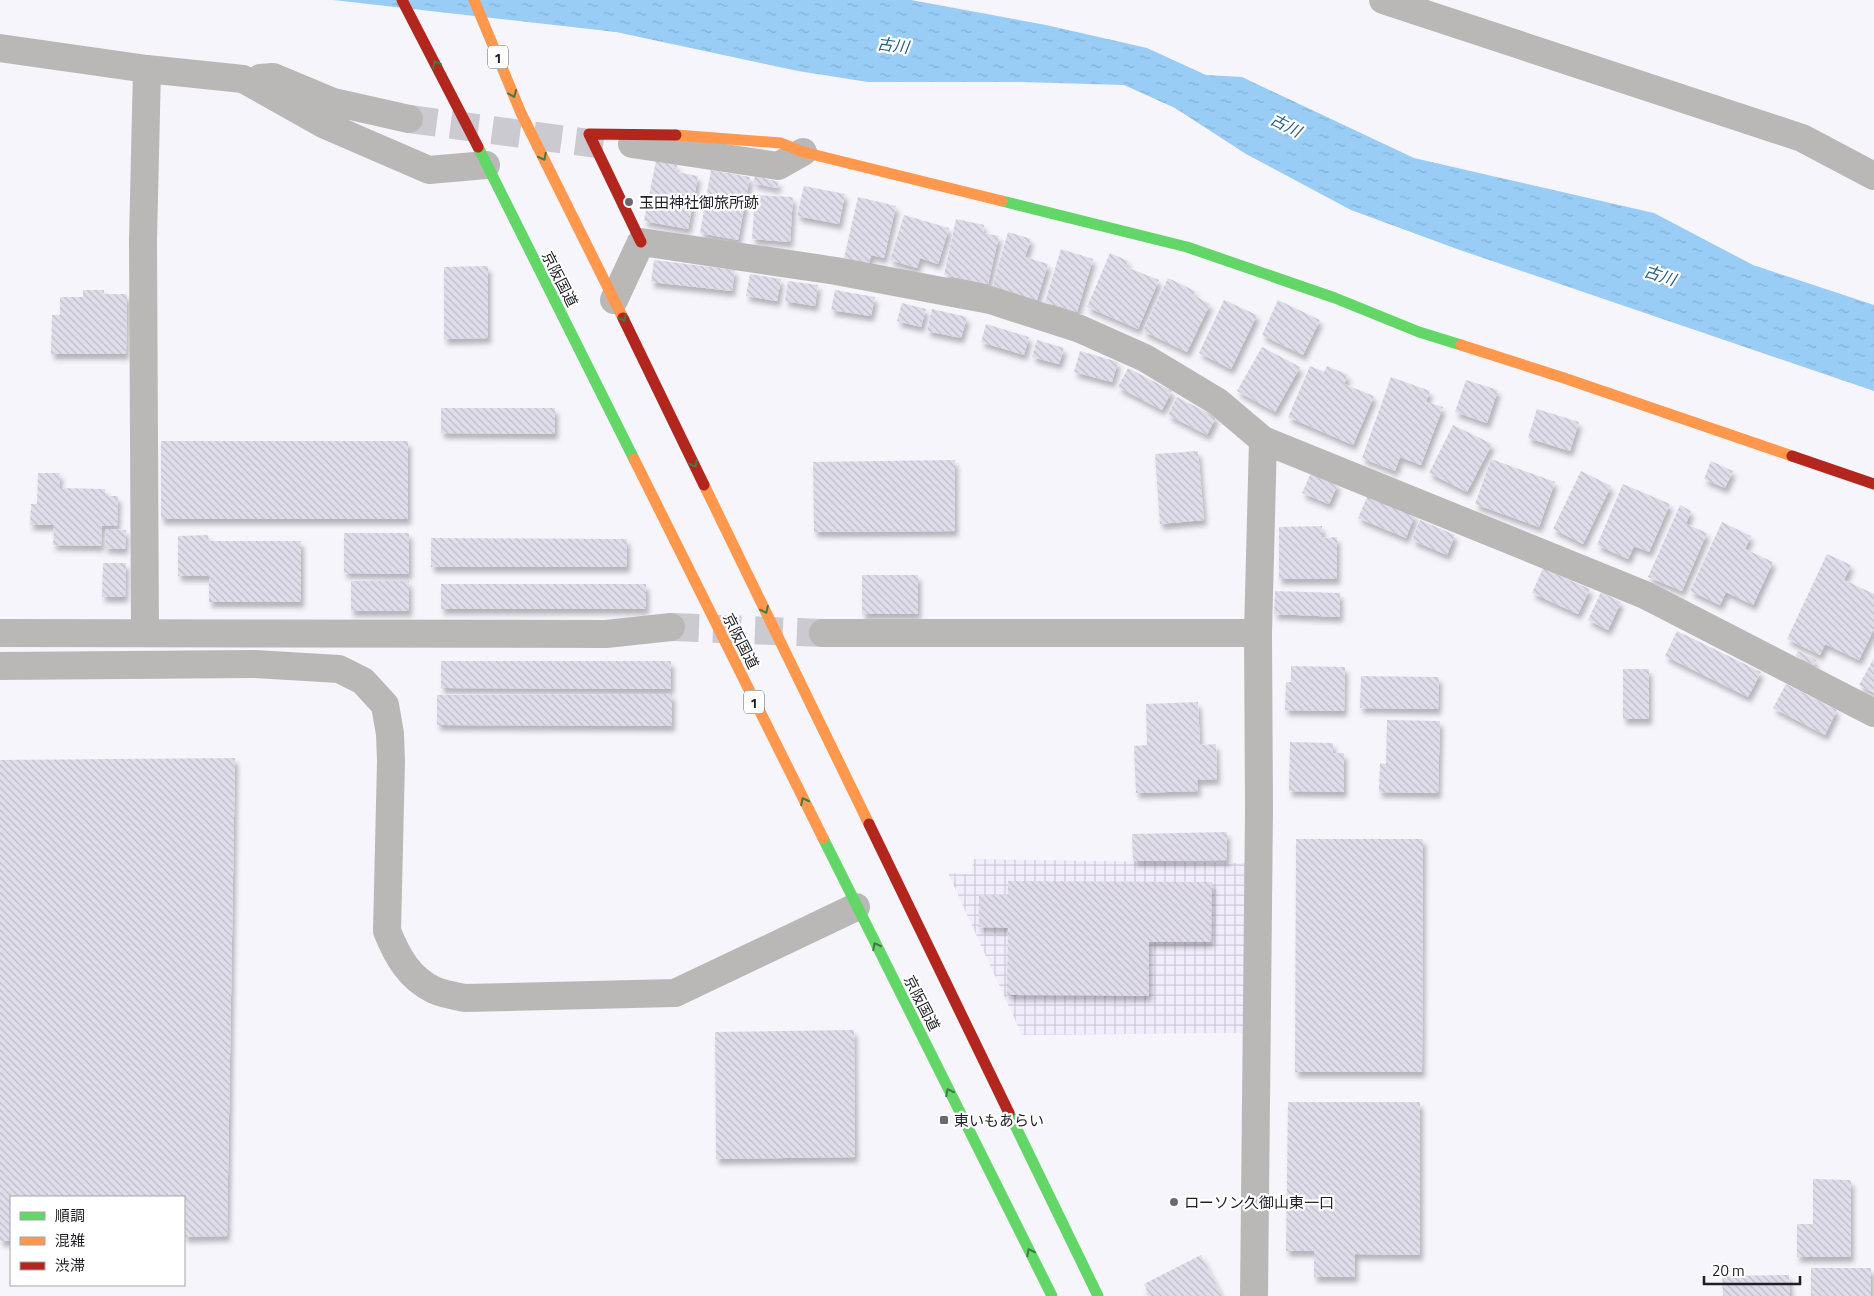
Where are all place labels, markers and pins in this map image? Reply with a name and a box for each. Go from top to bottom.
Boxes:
place label: 玉田神社御旅所跡 [639,191,759,214]
marker: 玉田神社御旅所跡 [623,196,635,208]
place label: 東いもあらい [954,1109,1044,1132]
marker: 東いもあらい [938,1114,950,1126]
place label: ローソン久御山東一口 [1184,1191,1334,1214]
marker: ローソン久御山東一口 [1168,1196,1180,1208]

